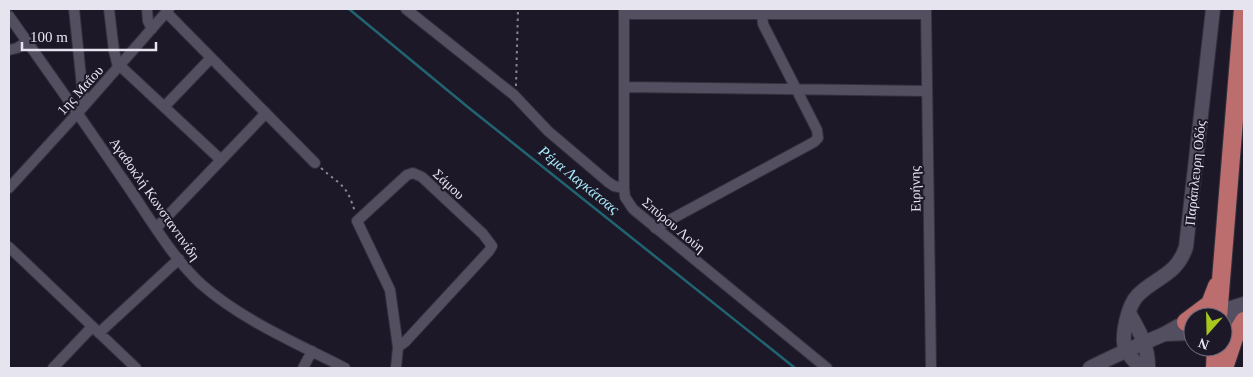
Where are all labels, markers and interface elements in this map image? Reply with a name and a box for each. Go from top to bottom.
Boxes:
scale bar [22,20,156,52]
text: 100 m [30,29,68,45]
street label: 1ης Μαΐου [54,63,106,118]
street label: Παράπλευρη Οδός [1183,119,1209,226]
street label: Αγαθοκλή Κωνσταντινίδη [106,135,203,264]
water label: Ρέμα Λαγκάτσας [535,142,623,218]
street label: Σάμου [430,166,467,202]
street label: Ειρήνης [908,166,923,212]
street label: Σπύρου Λούη [639,195,708,256]
north arrow [1183,307,1233,357]
text: N [1196,335,1211,353]

